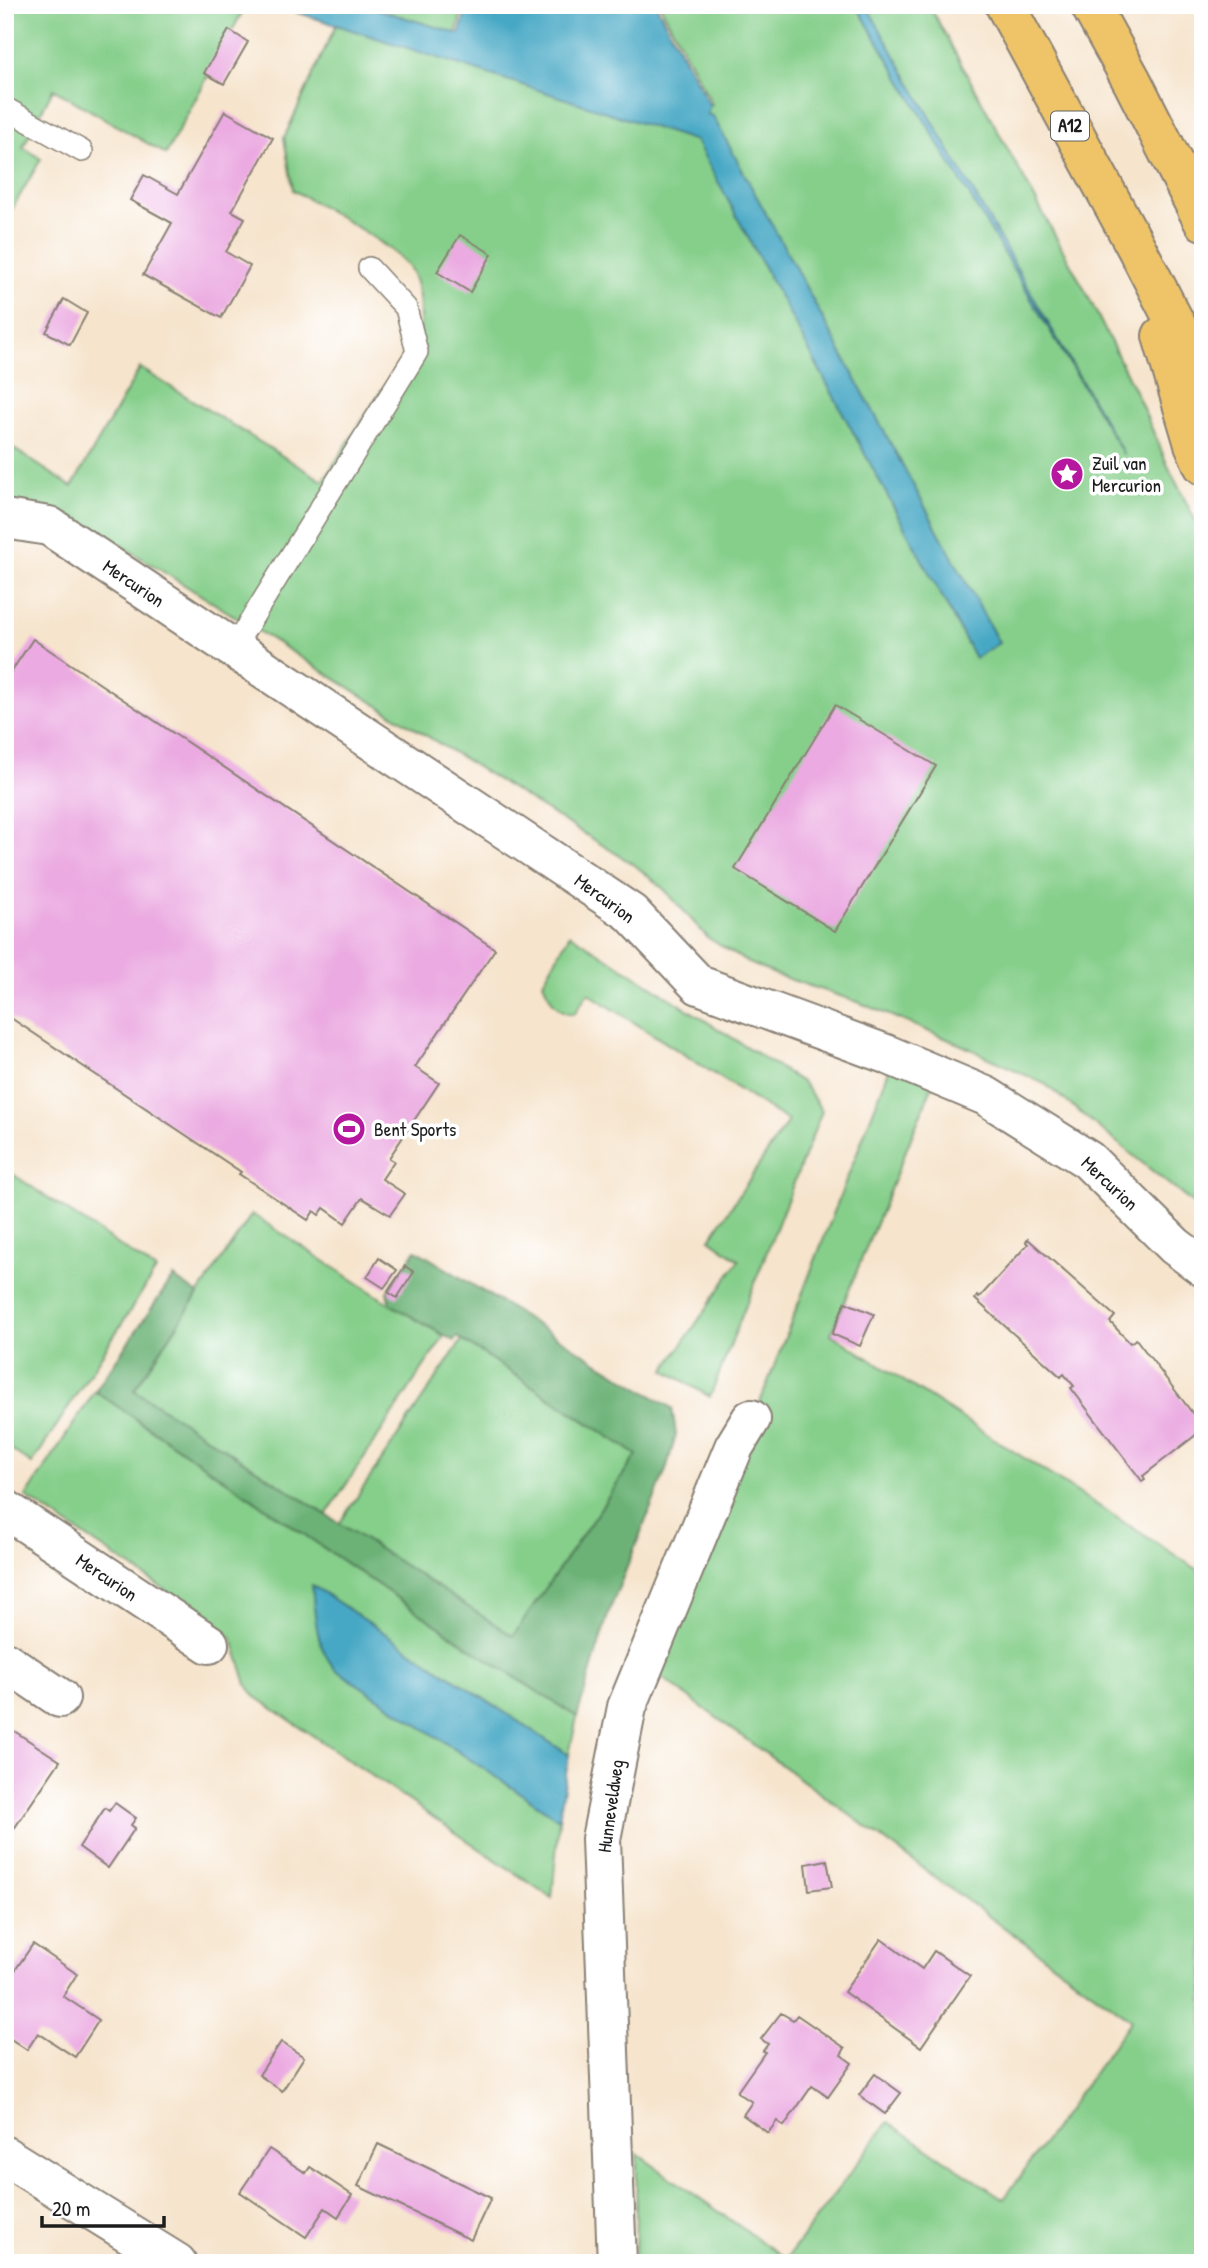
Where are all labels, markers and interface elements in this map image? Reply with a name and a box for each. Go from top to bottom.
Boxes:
road number: A12 [1051,112,1089,140]
place label: Zuil van Mercurion [1092,450,1161,498]
place icon: Zuil van Mercurion [1048,455,1086,493]
street label: Mercurion [98,553,170,613]
street label: Mercurion [569,867,641,929]
sports icon: Bent Sports [330,1110,368,1148]
place label: Bent Sports [374,1116,456,1142]
street label: Mercurion [1076,1150,1144,1216]
street label: Mercurion [71,1547,143,1607]
street label: Hunneveldweg [591,1758,629,1854]
scale bar [42,2184,164,2228]
text: 20 m [52,2194,90,2223]

